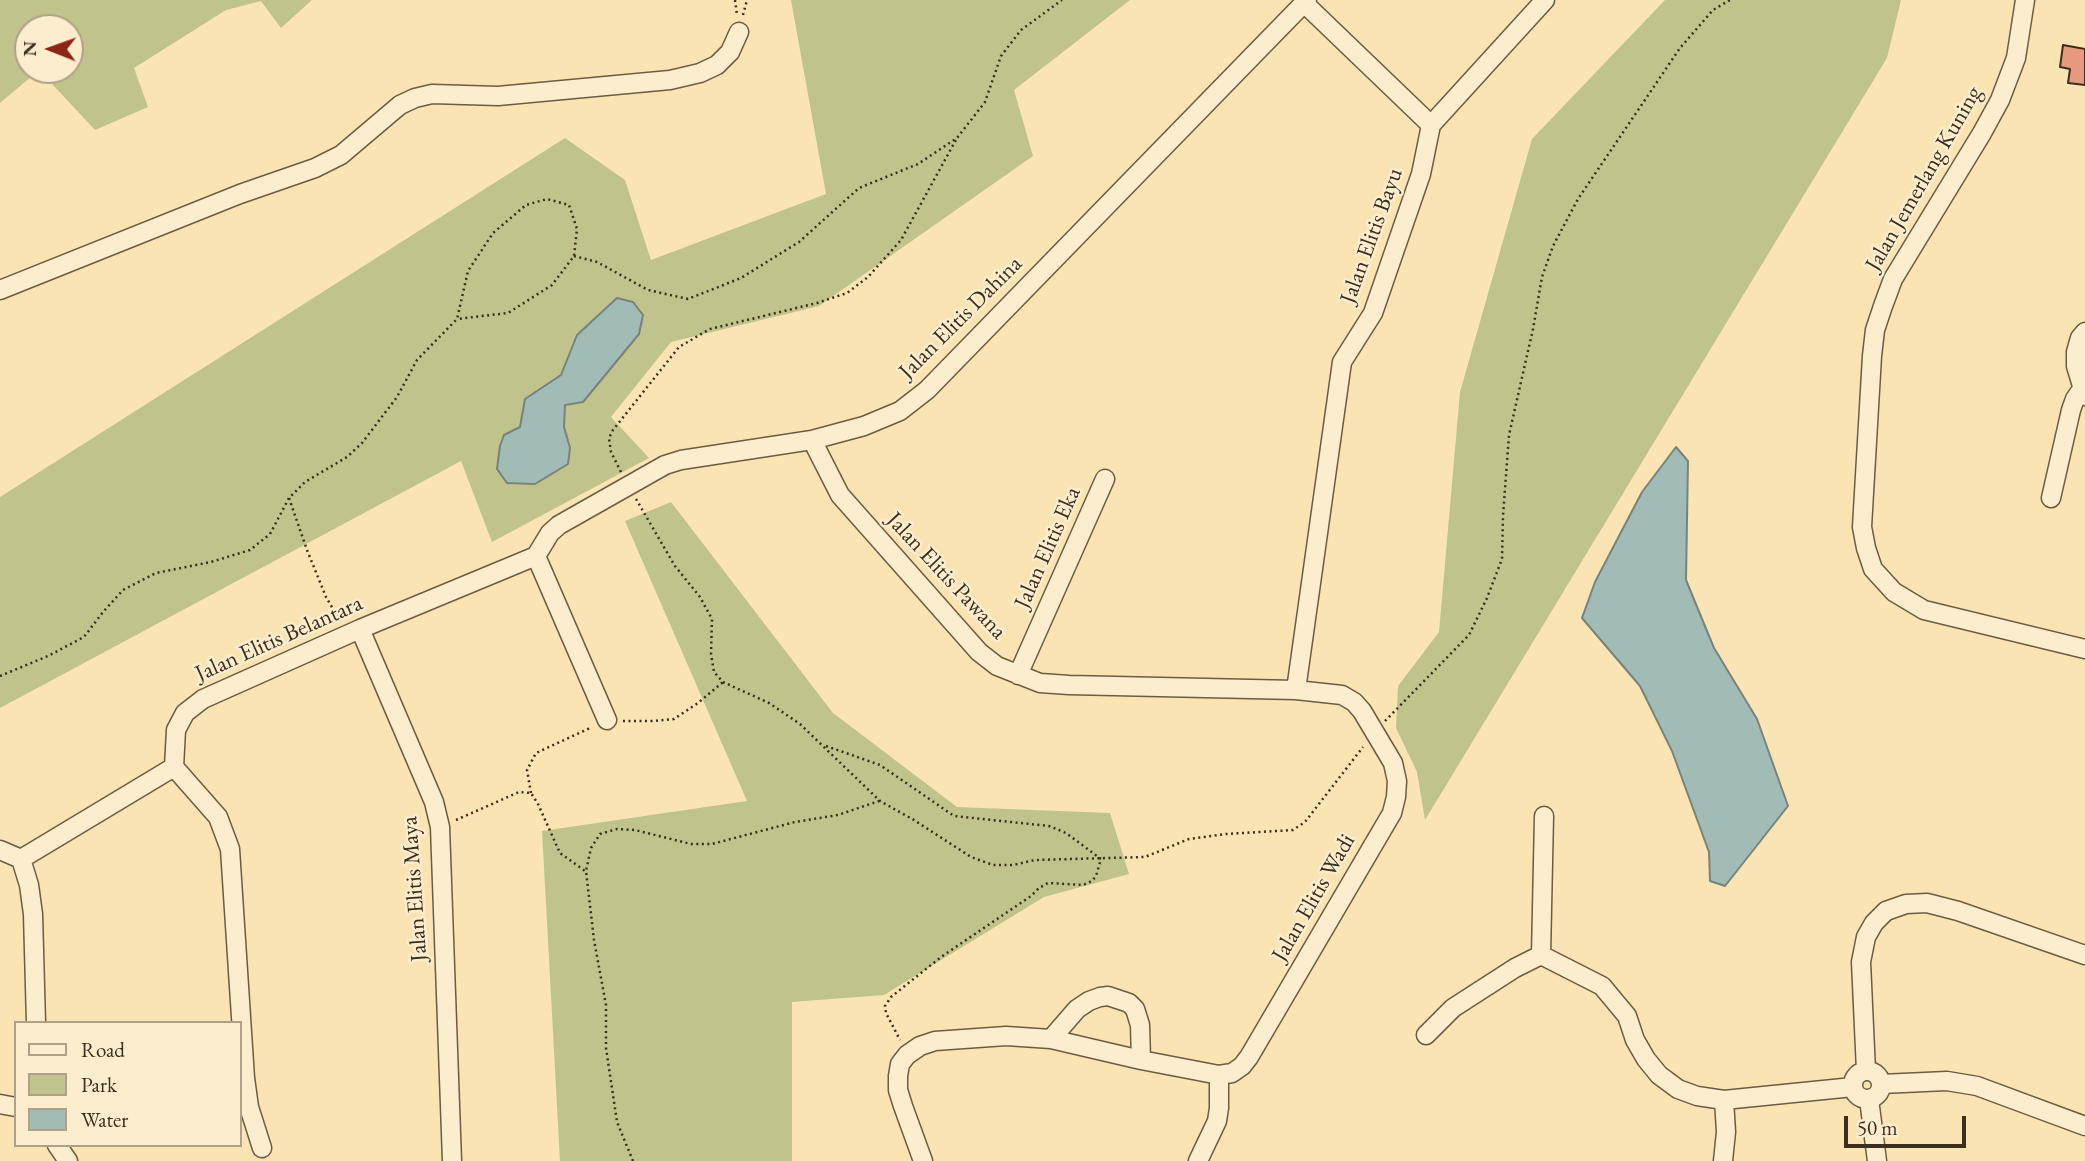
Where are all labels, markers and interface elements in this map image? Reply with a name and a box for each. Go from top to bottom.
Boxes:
north arrow [14,14,84,84]
text: N [17,41,42,57]
street label: Jalan Jemerlang Kuning [1860,82,1988,276]
street label: Jalan Elitis Bayu [1335,165,1409,307]
street label: Jalan Elitis Dahina [894,251,1028,385]
street label: Jalan Elitis Eka [1009,483,1087,613]
street label: Jalan Elitis Pawana [880,507,1012,645]
street label: Jalan Elitis Belantara [191,590,367,688]
street label: Jalan Elitis Maya [396,815,434,963]
street label: Jalan Elitis Wadi [1266,829,1362,967]
legend [14,1021,242,1147]
text: Road [81,1036,125,1063]
text: Park [81,1071,117,1098]
scale bar [1847,1102,1969,1146]
text: Water [81,1106,128,1133]
text: 50 m [1857,1114,1898,1141]

